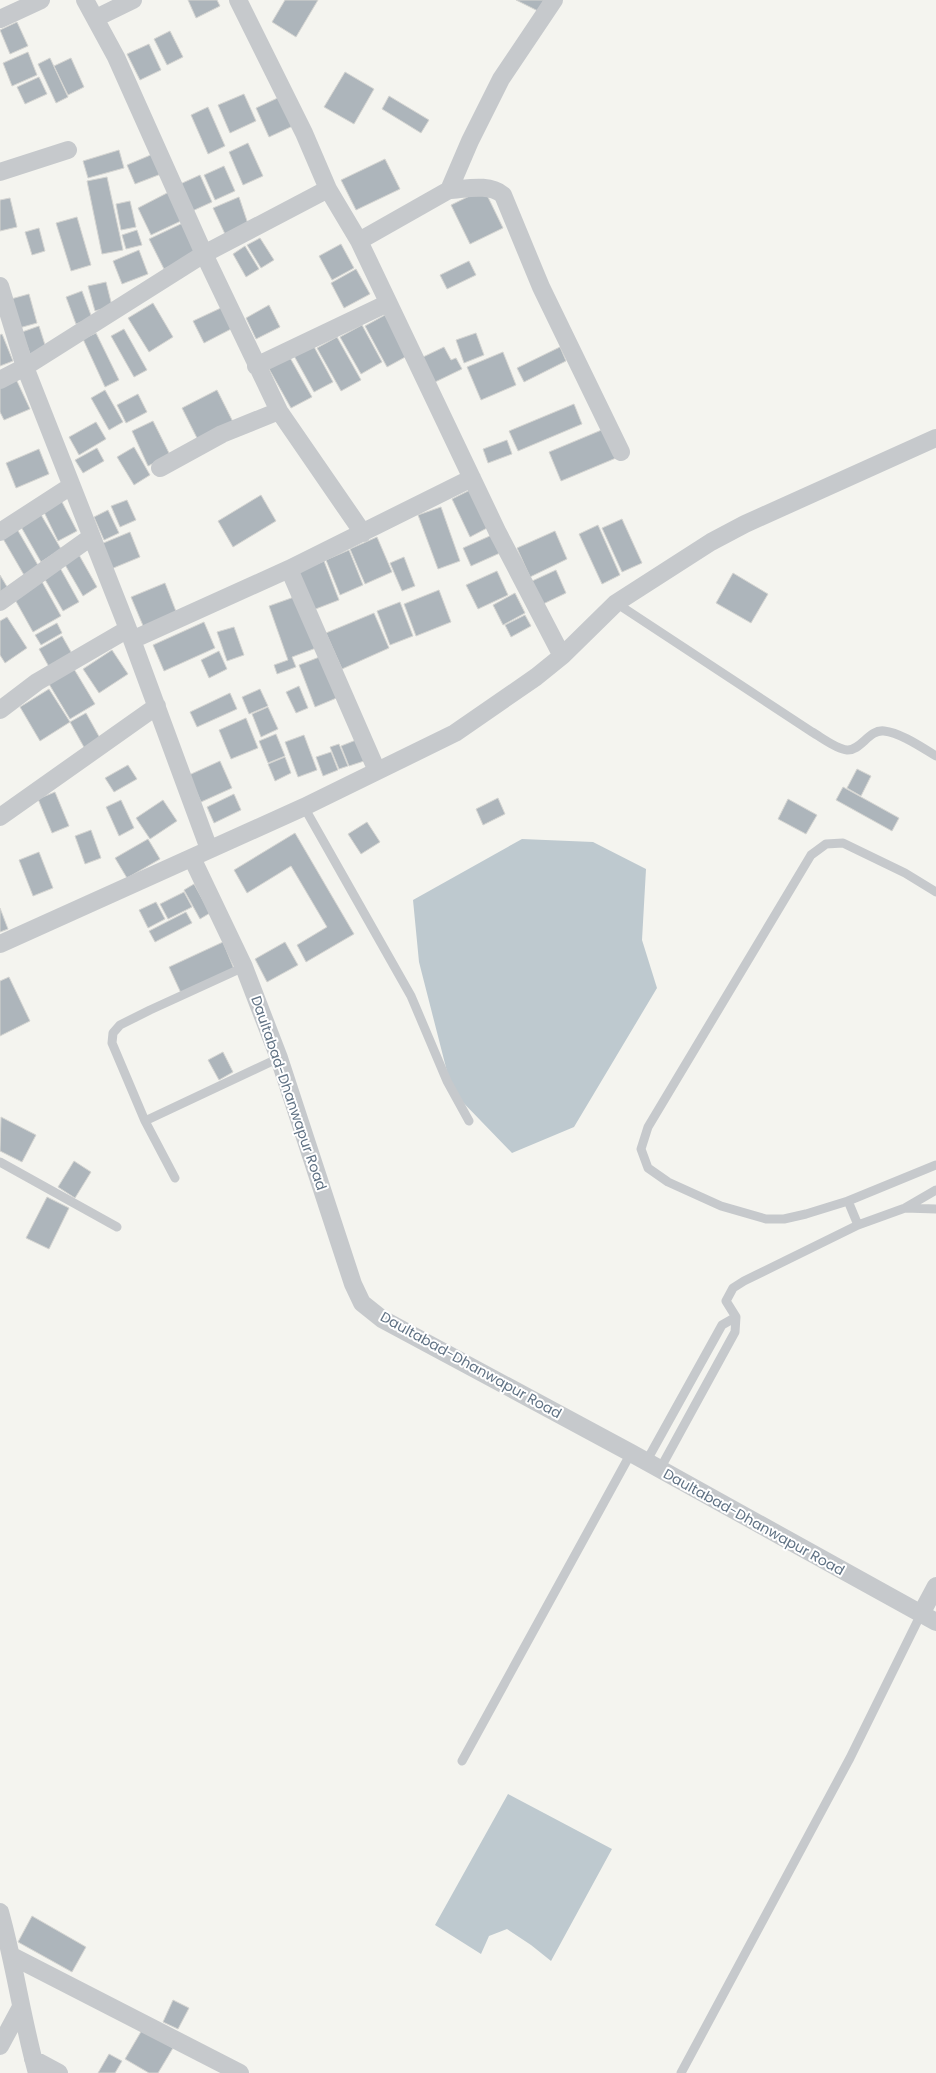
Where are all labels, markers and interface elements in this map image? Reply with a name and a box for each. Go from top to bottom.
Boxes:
street label: Daultabad-Dhanwapur Road [246,993,332,1193]
street label: Daultabad-Dhanwapur Road [377,1307,565,1423]
street label: Daultabad-Dhanwapur Road [660,1464,848,1580]

